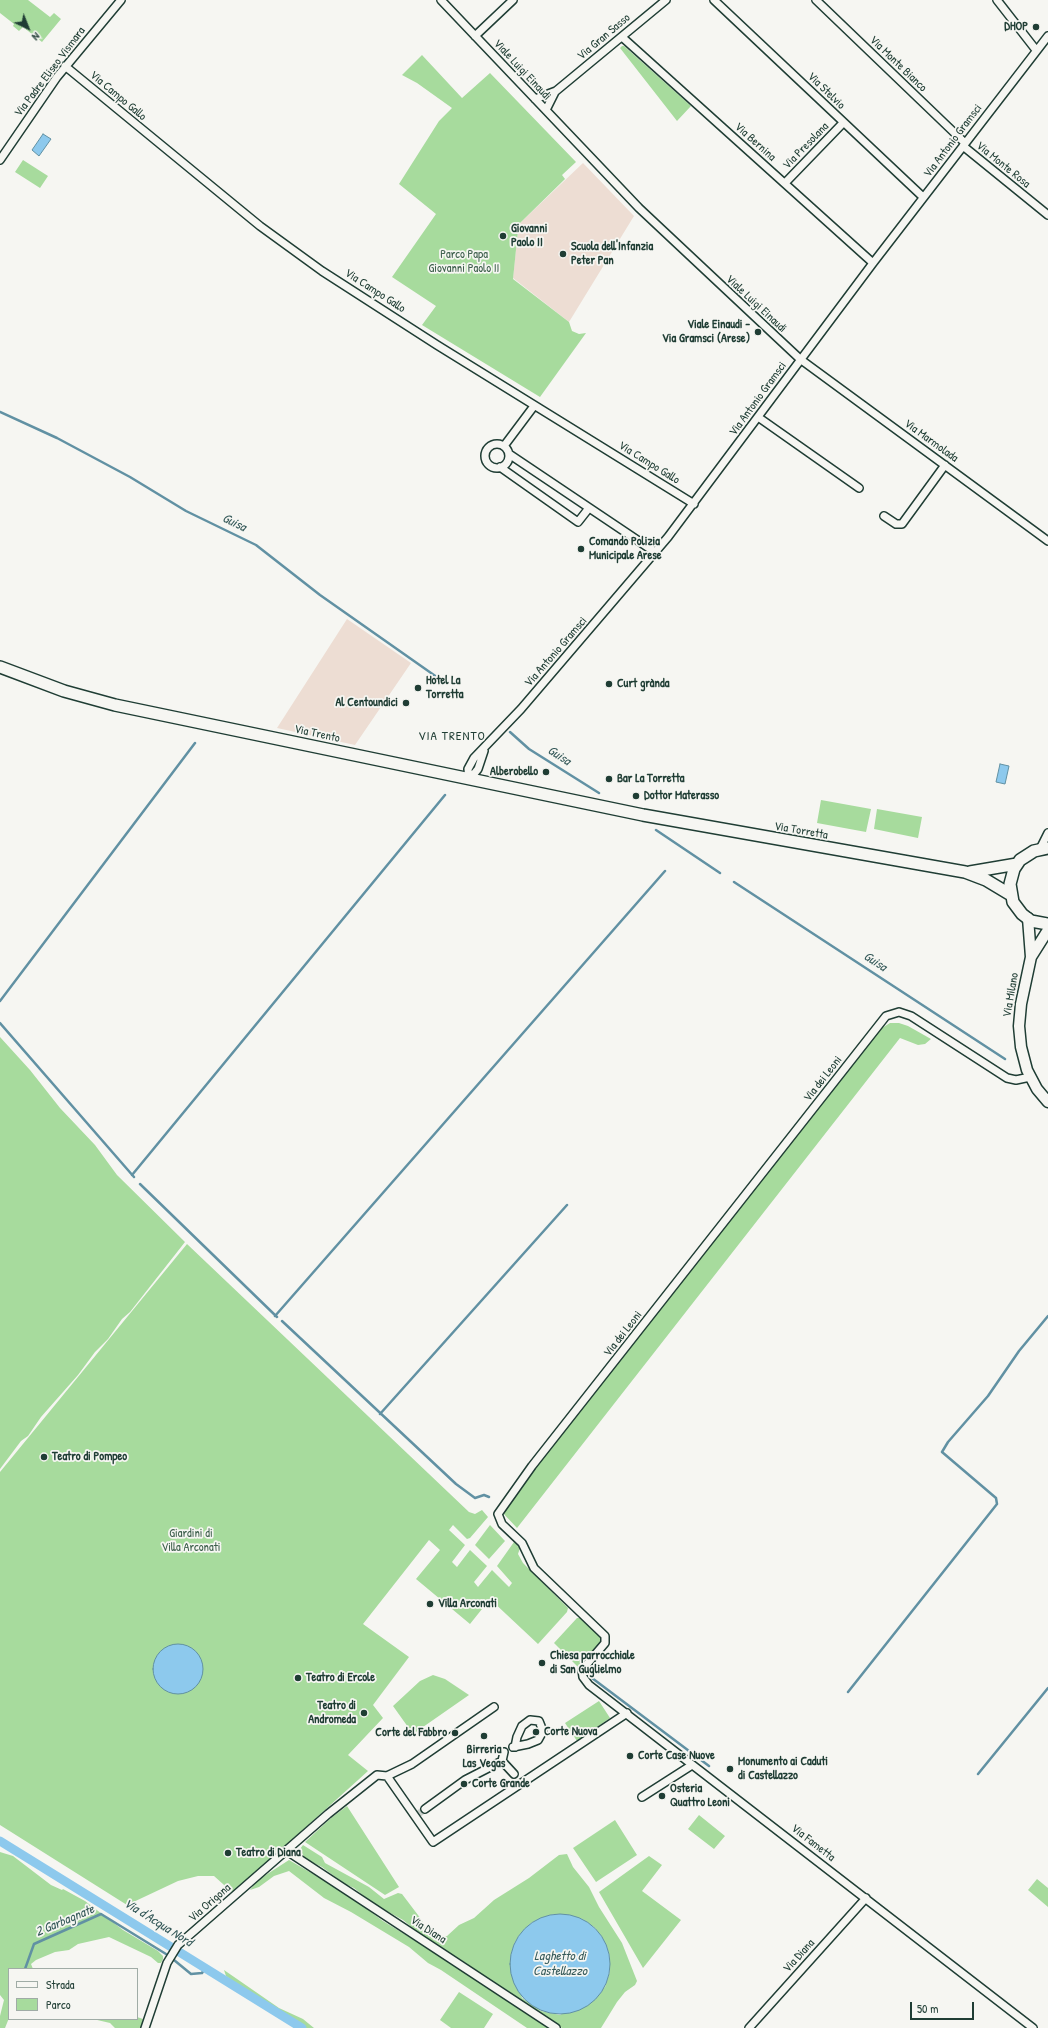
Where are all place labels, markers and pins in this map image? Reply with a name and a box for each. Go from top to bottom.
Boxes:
place label: DHOP [1004,20,1028,34]
marker: DHOP [1031,22,1041,32]
place label: Giovanni Paolo II [511,222,547,250]
marker: Giovanni Paolo II [498,231,508,241]
place label: Scuola dell'Infanzia Peter Pan [571,240,653,268]
marker: Scuola dell'Infanzia Peter Pan [558,249,568,259]
place label: Viale Einaudi - Via Gramsci (Arese) [662,318,750,346]
marker: Viale Einaudi - Via Gramsci (Arese) [753,327,763,337]
place label: Comando Polizia Municipale Arese [589,535,662,563]
marker: Comando Polizia Municipale Arese [576,544,586,554]
place label: Hotel La Torretta [426,674,463,702]
place label: Curt grànda [617,677,669,691]
marker: Curt grànda [604,679,614,689]
marker: Hotel La Torretta [413,683,423,693]
place label: Al Centoundici [336,696,398,710]
marker: Al Centoundici [401,698,411,708]
place label: Alberobello [490,765,538,779]
marker: Alberobello [541,767,551,777]
place label: Bar La Torretta [617,772,685,786]
marker: Bar La Torretta [604,774,614,784]
place label: Dottor Materasso [644,789,719,803]
marker: Dottor Materasso [631,791,641,801]
place label: Teatro di Pompeo [52,1450,127,1464]
marker: Teatro di Pompeo [39,1452,49,1462]
place label: Villa Arconati [438,1597,497,1611]
marker: Villa Arconati [425,1599,435,1609]
place label: Chiesa parrocchiale di San Guglielmo [550,1649,635,1677]
marker: Chiesa parrocchiale di San Guglielmo [537,1658,547,1668]
place label: Teatro di Ercole [306,1671,375,1685]
marker: Teatro di Ercole [293,1673,303,1683]
place label: Teatro di Andromeda [308,1699,356,1727]
marker: Teatro di Andromeda [359,1708,369,1718]
place label: Corte Nuova [544,1725,597,1739]
place label: Corte del Fabbro [375,1726,447,1740]
marker: Corte Nuova [531,1727,541,1737]
marker: Corte del Fabbro [450,1728,460,1738]
marker: Birreria Las Vegas [479,1731,489,1741]
place label: Birreria Las Vegas [463,1743,505,1771]
place label: Corte Case Nuove [638,1749,715,1763]
marker: Corte Case Nuove [625,1751,635,1761]
place label: Monumento ai Caduti di Castellazzo [738,1755,828,1783]
marker: Monumento ai Caduti di Castellazzo [725,1764,735,1774]
place label: Corte Grande [472,1777,530,1791]
marker: Corte Grande [459,1779,469,1789]
place label: Osteria Quattro Leoni [670,1782,730,1810]
marker: Osteria Quattro Leoni [657,1791,667,1801]
place label: Teatro di Diana [236,1846,301,1860]
marker: Teatro di Diana [223,1848,233,1858]

